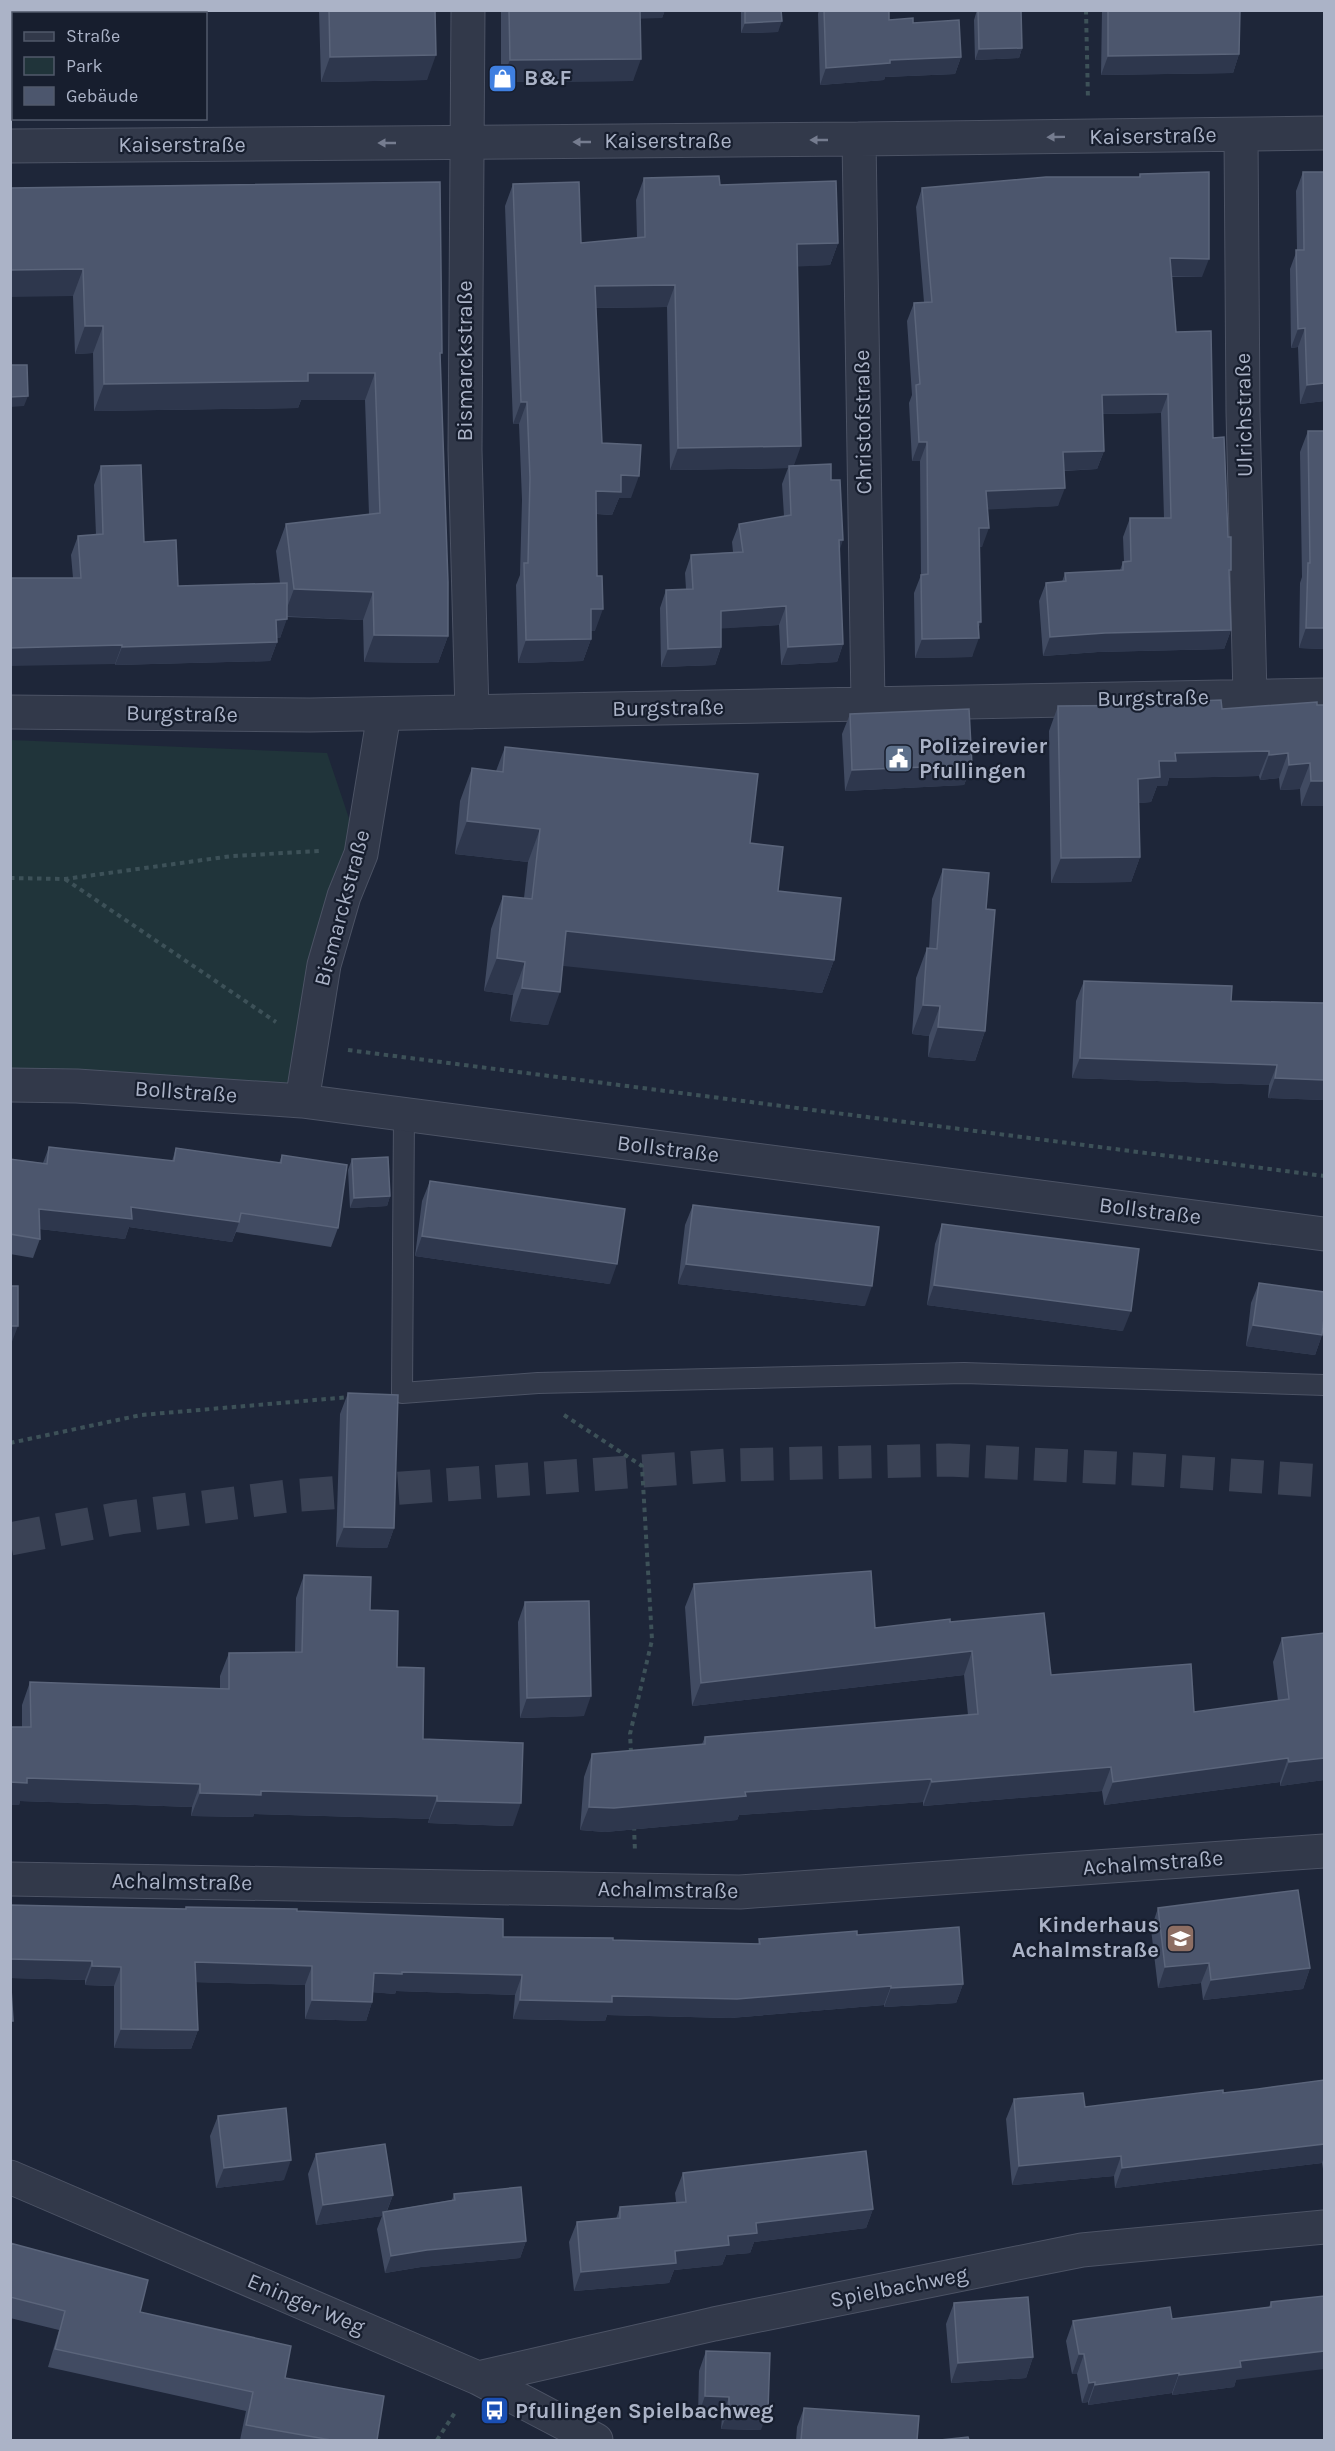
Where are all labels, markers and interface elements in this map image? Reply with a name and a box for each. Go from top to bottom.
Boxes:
legend [12,12,207,120]
text: Straße [66,25,120,47]
text: Park [66,55,103,77]
shop icon: B&F [487,62,519,94]
place label: B&F [524,65,572,91]
text: Gebäude [66,85,138,107]
street label: Kaiserstraße [1089,122,1217,150]
street label: Kaiserstraße [604,128,732,154]
street label: Kaiserstraße [118,132,246,158]
one-way arrow [1047,132,1066,142]
one-way arrow [810,135,829,145]
one-way arrow [573,137,592,147]
one-way arrow [378,138,397,148]
street label: Bismarckstraße [452,281,478,441]
street label: Christofstraße [849,349,877,495]
street label: Ulrichstraße [1230,353,1258,477]
street label: Burgstraße [1097,684,1209,712]
street label: Burgstraße [612,694,724,722]
street label: Burgstraße [126,700,238,728]
place label: Polizeirevier Pfullingen [919,733,1047,784]
public building icon: Polizeirevier Pfullingen [882,743,914,775]
street label: Bismarckstraße [309,827,375,989]
street label: Bollstraße [134,1075,238,1109]
street label: Bollstraße [615,1130,721,1168]
street label: Bollstraße [1097,1192,1203,1230]
street label: Achalmstraße [1082,1845,1224,1881]
street label: Achalmstraße [111,1868,253,1896]
street label: Achalmstraße [597,1876,739,1904]
place label: Kinderhaus Achalmstraße [1012,1912,1159,1963]
school or university icon: Kinderhaus Achalmstraße [1164,1922,1196,1954]
street label: Spielbachweg [828,2261,971,2313]
street label: Eninger Weg [243,2268,369,2341]
bus stop icon: Pfullingen Spielbachweg [478,2395,510,2427]
place label: Pfullingen Spielbachweg [515,2398,774,2424]

